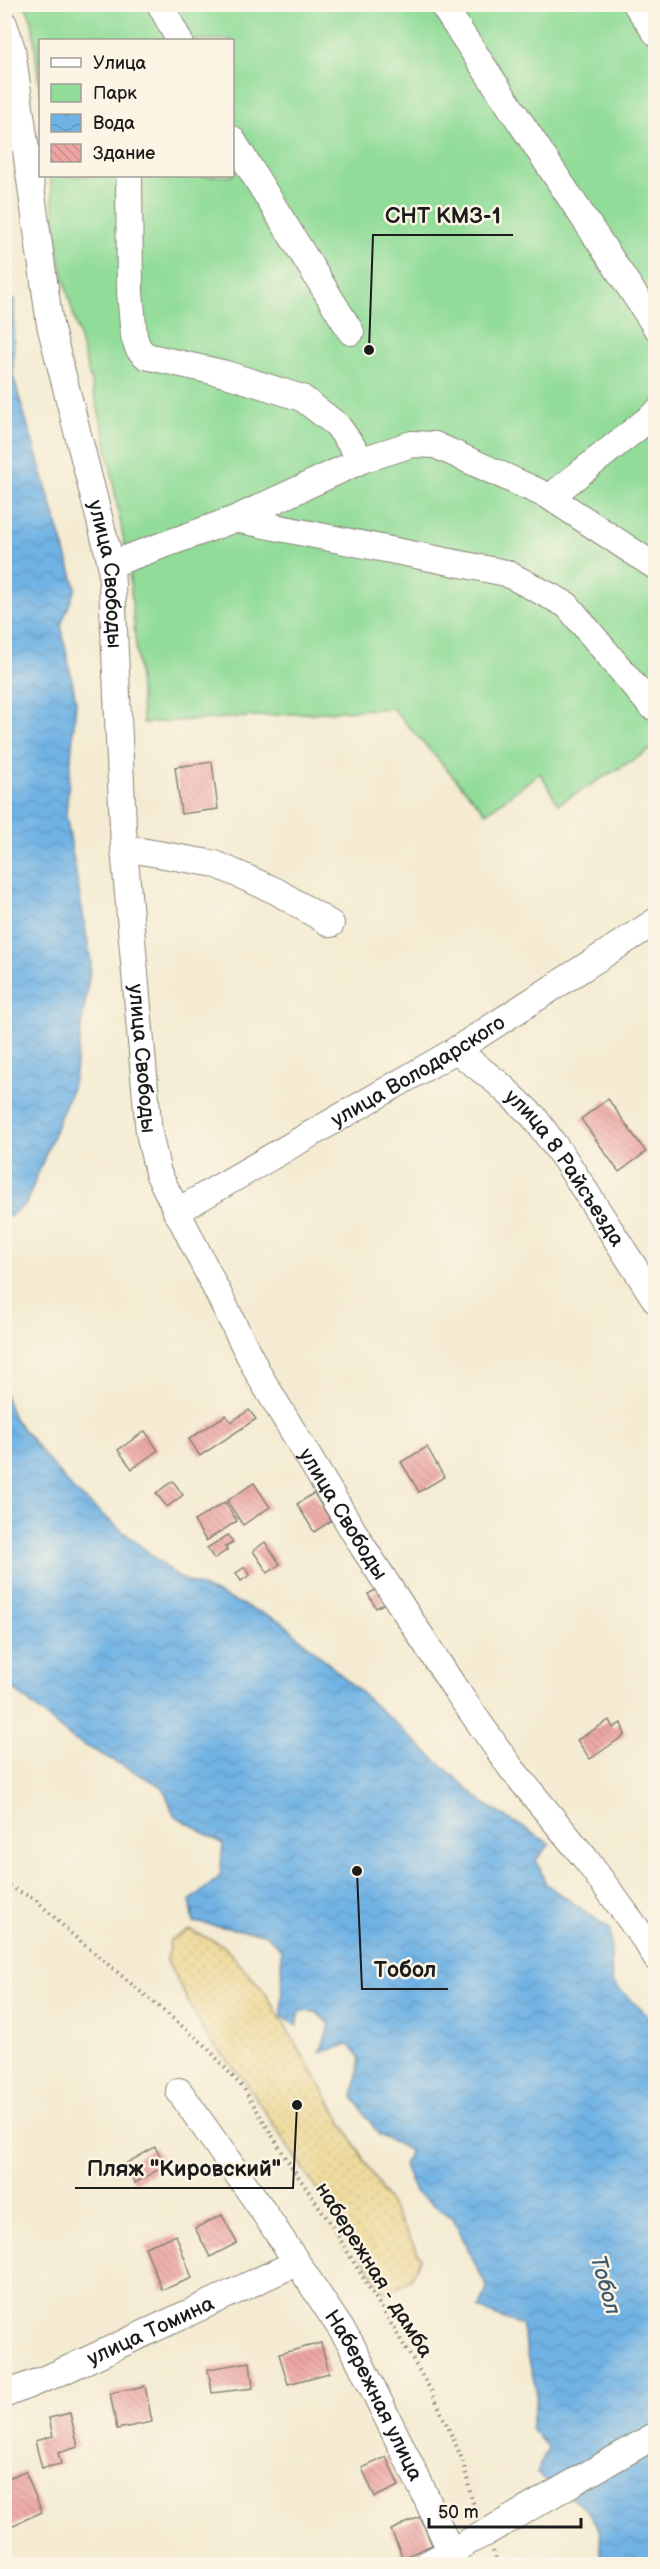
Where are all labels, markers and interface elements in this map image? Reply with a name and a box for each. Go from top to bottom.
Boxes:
legend [39,39,234,177]
text: Улица [93,53,147,74]
text: Парк [93,83,137,104]
text: Вода [93,113,135,134]
text: Здание [93,143,155,164]
callout: СНТ КМЗ-1 [373,195,513,235]
text: СНТ КМЗ-1 [385,203,501,230]
street label: улица Свободы [83,498,127,649]
street label: улица Свободы [123,983,161,1134]
street label: улица Володарского [326,1009,509,1132]
street label: улица 8 Райсъезда [500,1084,630,1251]
street label: улица Свободы [294,1443,393,1584]
callout: Тобол [362,1949,448,1989]
text: Тобол [374,1957,436,1984]
callout: Пляж "Кировский" [75,2148,293,2188]
text: Пляж "Кировский" [87,2156,281,2183]
street label: набережная - дамба [310,2178,438,2363]
water label: Тобол [584,2252,626,2318]
street label: улица Томина [83,2290,218,2371]
street label: Набережная улица [319,2305,429,2485]
scale bar [429,2491,580,2529]
text: 50 m [438,2502,479,2523]

